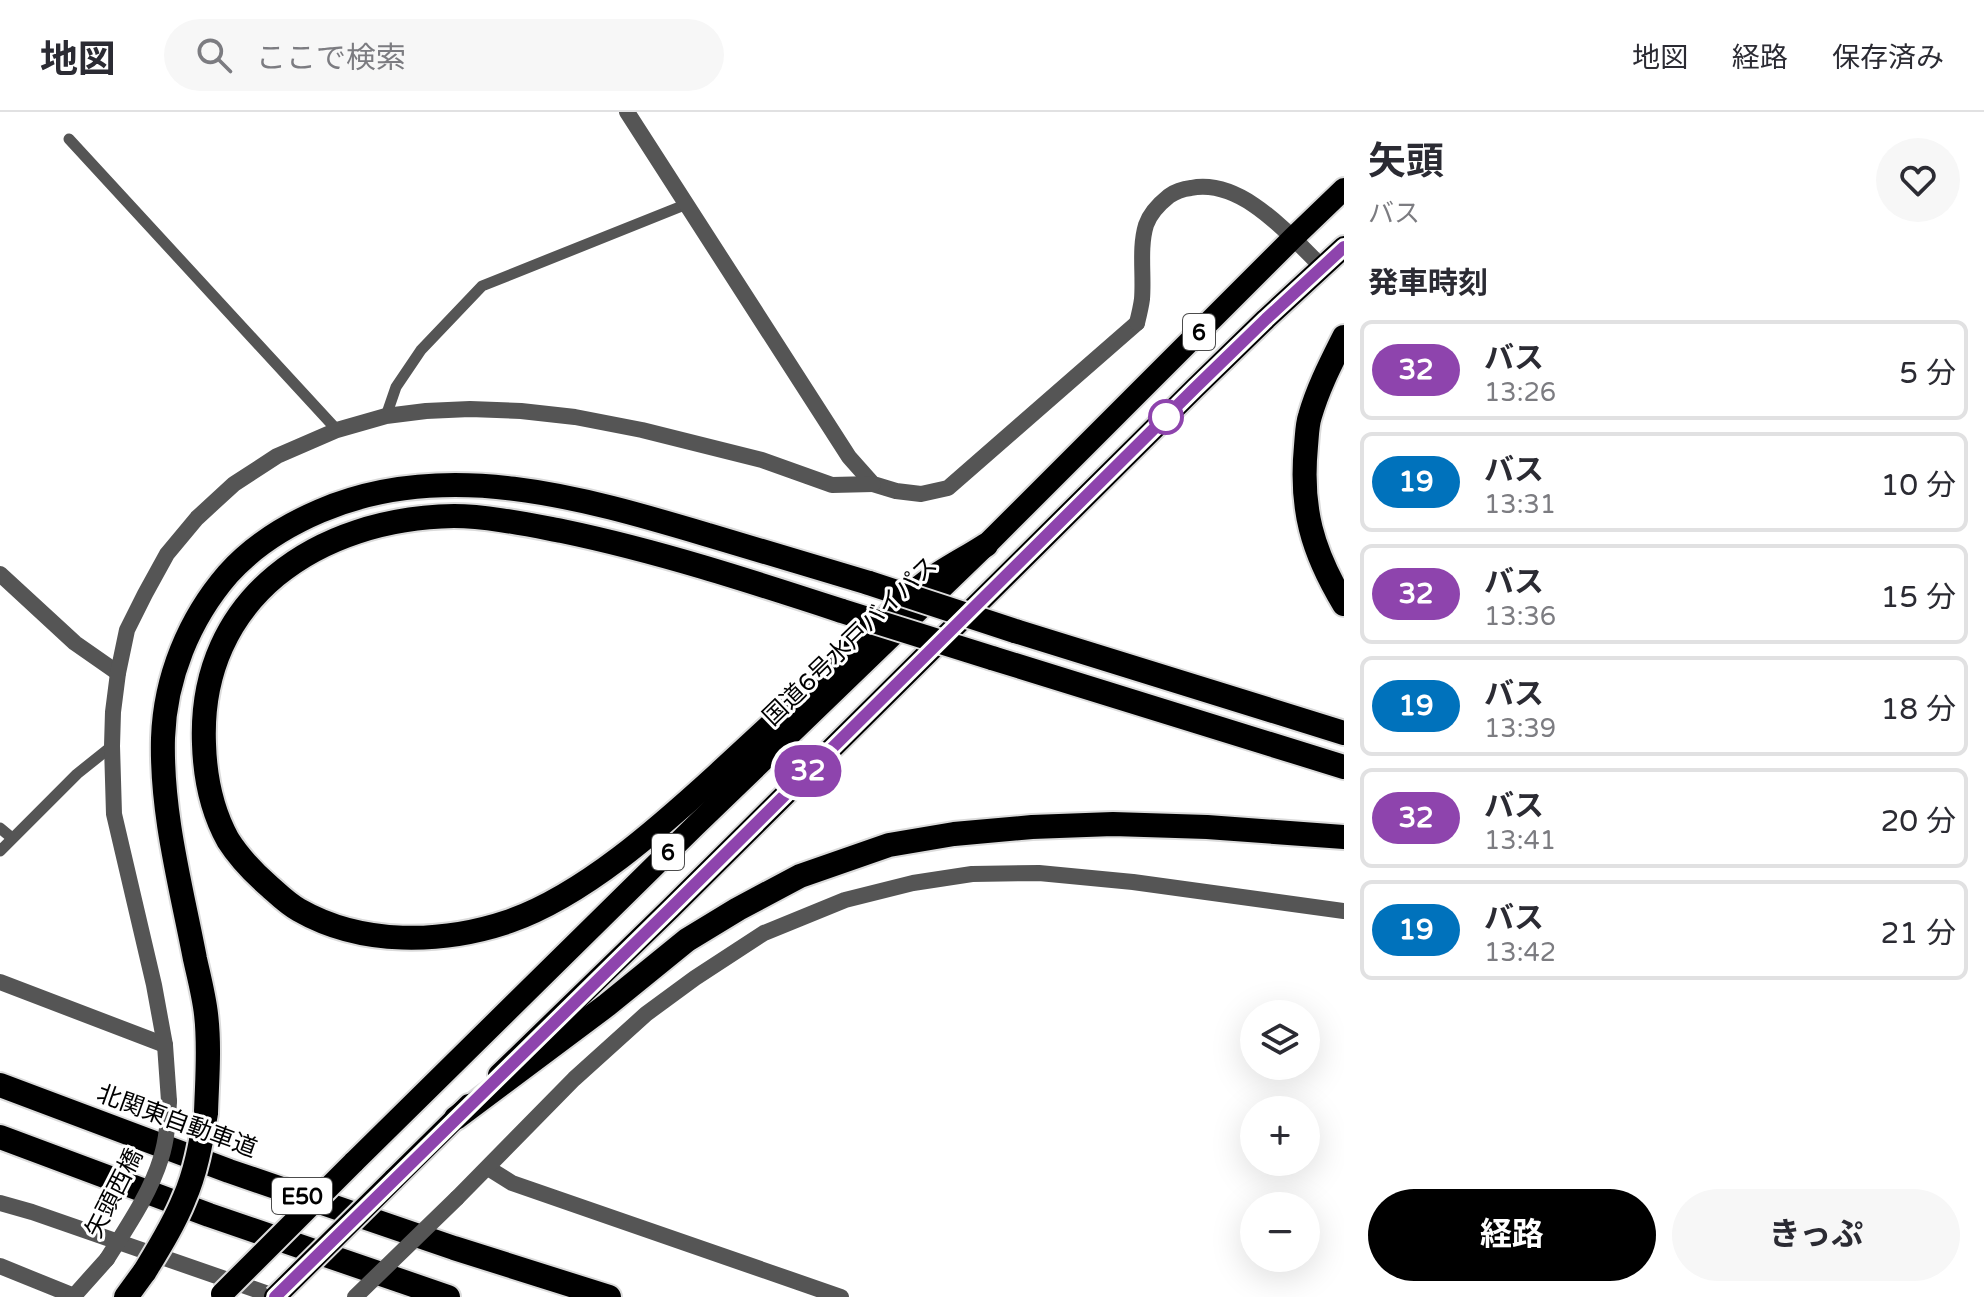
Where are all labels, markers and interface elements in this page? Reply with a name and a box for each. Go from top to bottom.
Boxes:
search box [164,19,724,91]
icon: search [192,33,236,77]
text: 地図 [40,37,116,83]
text: ここで検索 [256,40,406,77]
text: 地図 [1632,41,1688,75]
text: 経路 [1732,41,1788,75]
text: 保存済み [1832,41,1944,75]
button: heart [1876,138,1960,222]
text: 矢頭 [1368,139,1444,185]
text: バス [1368,198,1420,229]
text: 発車時刻 [1368,265,1488,302]
road number: 6 [1183,314,1215,350]
text: バス [1484,340,1544,377]
text: 32 [1398,353,1434,387]
text: 5 分 [1899,355,1956,392]
text: 13:26 [1484,377,1556,408]
unlabelled marker [1149,400,1183,434]
text: バス [1484,452,1544,489]
text: 19 [1398,465,1434,499]
text: 10 分 [1881,467,1956,504]
text: 13:31 [1484,489,1556,520]
street label: 国道6号水戸バイパス [757,551,943,732]
text: バス [1484,564,1544,601]
text: 32 [1398,577,1434,611]
text: 15 分 [1881,579,1956,616]
text: 13:36 [1484,601,1556,632]
text: バス [1484,676,1544,713]
text: 19 [1398,689,1434,723]
text: 18 分 [1881,691,1956,728]
text: 13:39 [1484,713,1556,744]
line badge: 32 [772,745,844,797]
text: 32 [790,754,826,788]
text: バス [1484,788,1544,825]
text: 32 [1398,801,1434,835]
text: 20 分 [1881,803,1956,840]
text: 13:41 [1484,825,1556,856]
road number: 6 [652,834,684,870]
text: バス [1484,900,1544,937]
text: 19 [1398,913,1434,947]
text: 21 分 [1881,915,1956,952]
text: 13:42 [1484,937,1556,968]
map controls [1240,1000,1320,1272]
button: layers [1240,1000,1320,1080]
street label: 北関東自動車道 [93,1079,261,1164]
button: + [1240,1096,1320,1176]
street label: 矢頭西橋 [80,1144,149,1243]
road number: E50 [272,1178,332,1214]
button: 経路 [1368,1189,1656,1281]
button: きっぷ [1672,1189,1960,1281]
button: − [1240,1192,1320,1272]

